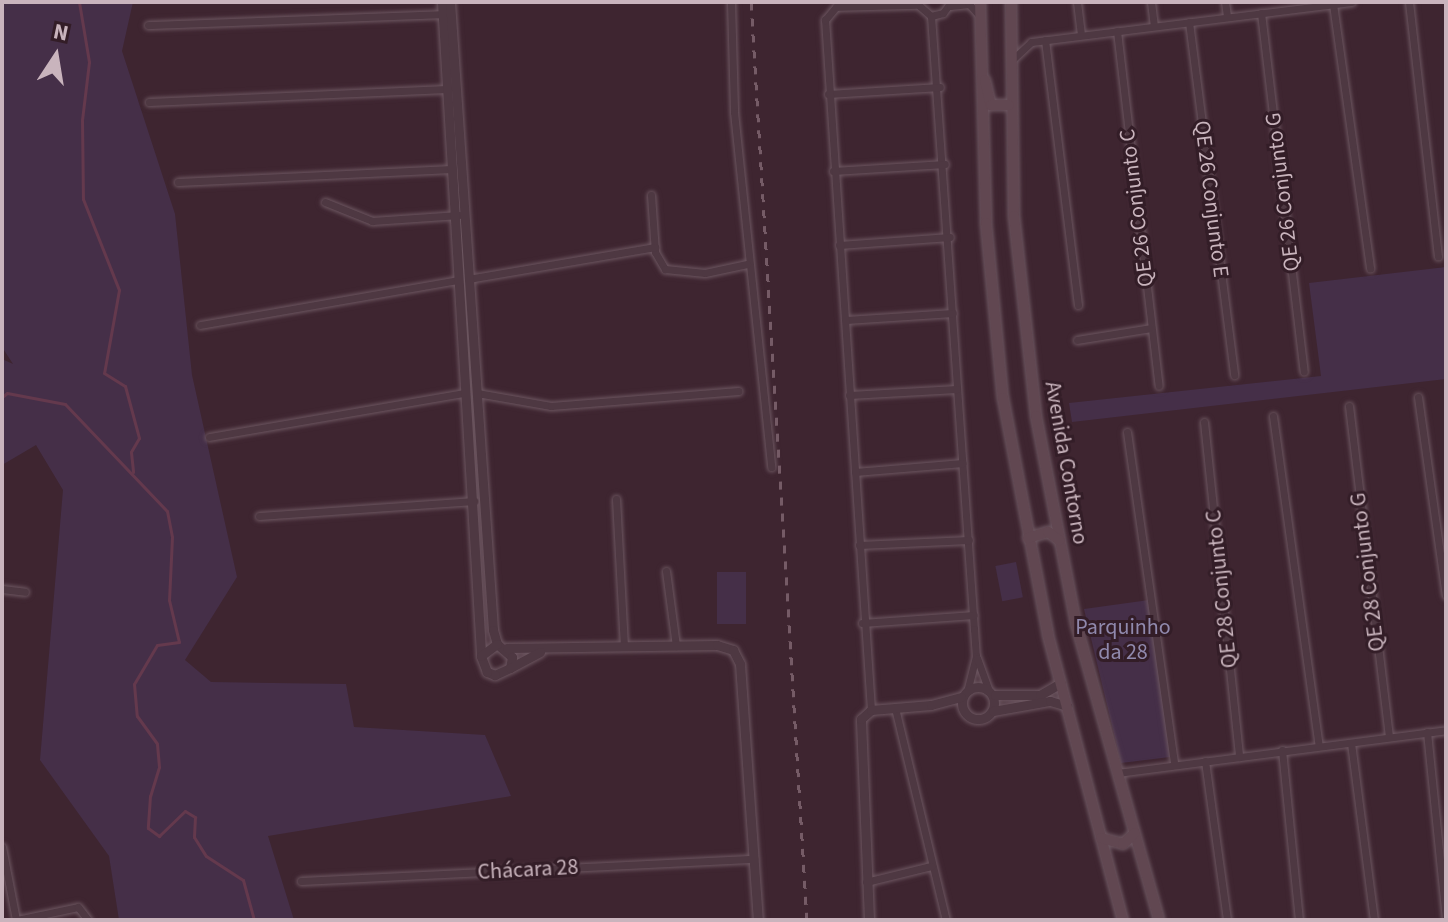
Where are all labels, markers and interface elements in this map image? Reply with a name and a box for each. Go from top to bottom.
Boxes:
text: N [50,15,71,50]
north arrow [16,16,96,96]
street label: QE 26 Conjunto G [1260,111,1306,273]
street label: QE 26 Conjunto E [1188,119,1234,279]
street label: QE 26 Conjunto C [1114,128,1160,288]
street label: Avenida Contorno [1039,379,1093,547]
street label: QE 28 Conjunto G [1345,491,1391,653]
street label: QE 28 Conjunto C [1201,509,1243,669]
park label: Parquinho da 28 [1075,614,1171,666]
street label: Chácara 28 [477,854,579,886]

